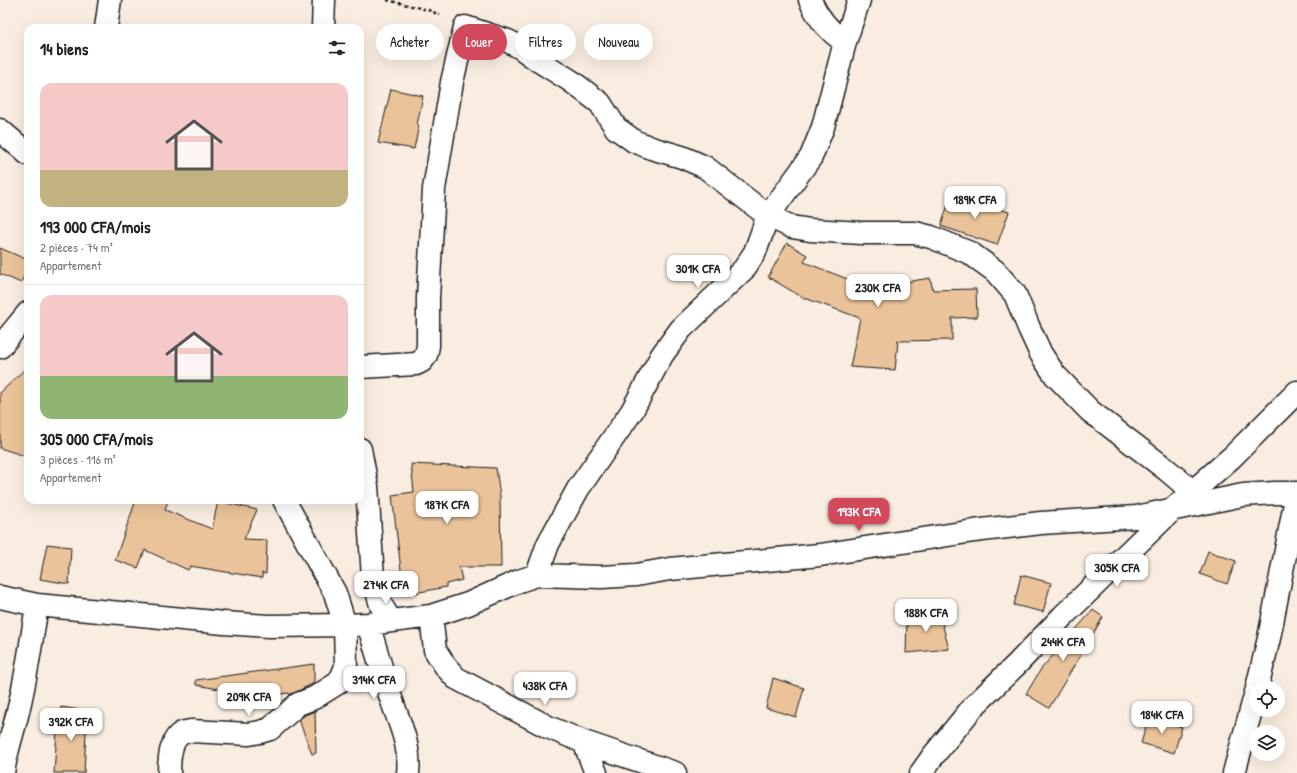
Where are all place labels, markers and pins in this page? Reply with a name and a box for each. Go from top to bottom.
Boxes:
pin: 189K CFA [934,186,1016,220]
pin: 301K CFA [657,255,739,289]
pin: 230K CFA [837,274,919,308]
pin: 187K CFA [406,491,488,525]
pin: 193K CFA [818,498,900,532]
pin: 305K CFA [1076,554,1158,588]
pin: 274K CFA [345,571,427,605]
pin: 188K CFA [885,599,967,633]
pin: 244K CFA [1022,628,1104,662]
pin: 314K CFA [333,666,415,700]
pin: 438K CFA [504,672,586,706]
pin: 209K CFA [208,683,290,717]
pin: 184K CFA [1121,701,1203,735]
pin: 392K CFA [30,708,112,742]

